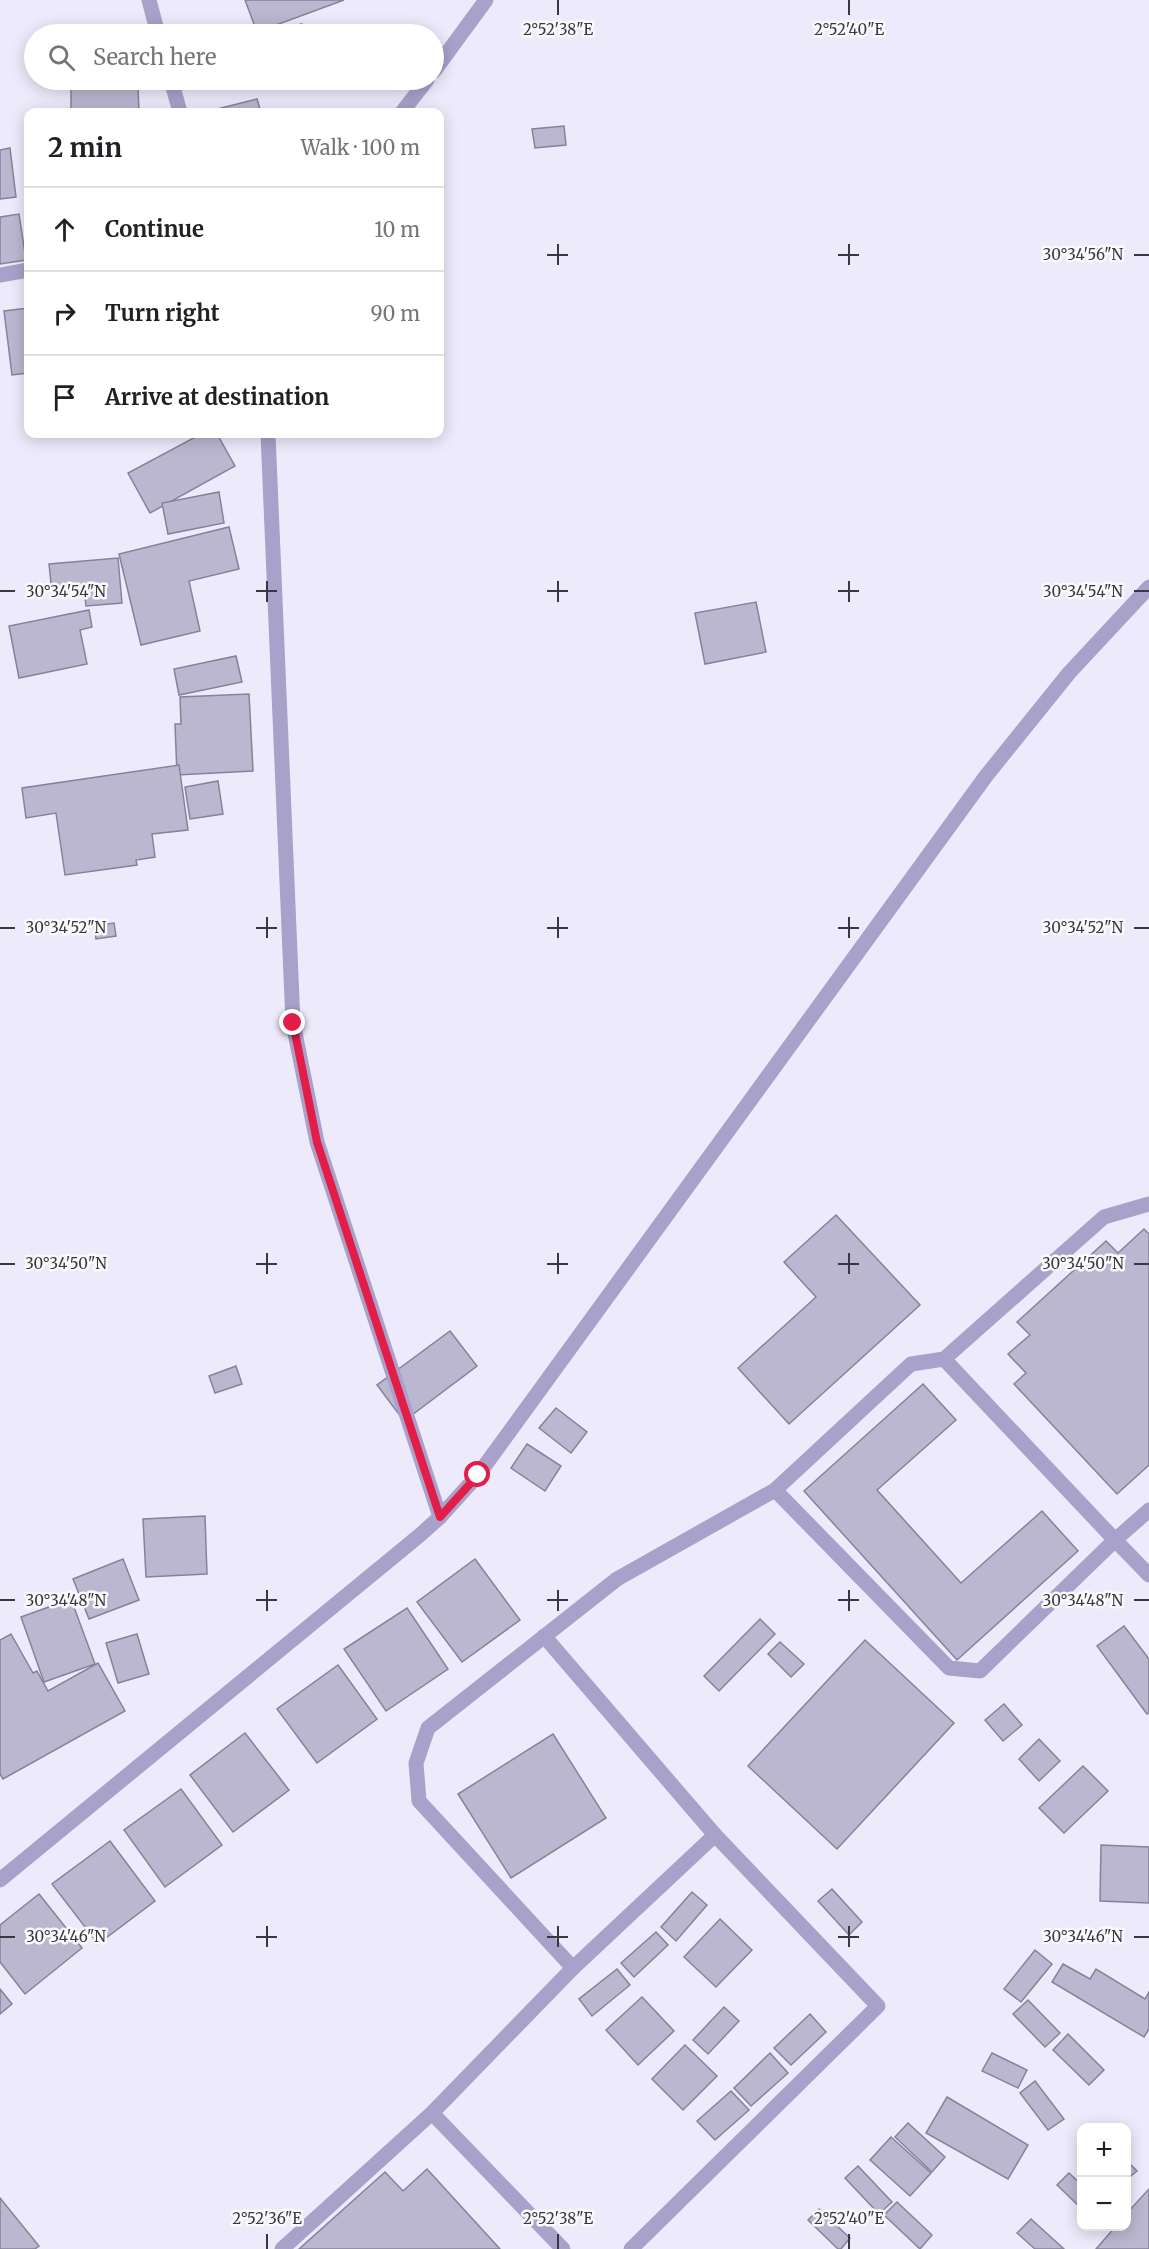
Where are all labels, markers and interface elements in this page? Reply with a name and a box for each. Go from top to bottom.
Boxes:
text: 2°52'38"E [523,20,593,39]
text: 2°52'40"E [814,20,884,39]
search box [24,24,444,90]
icon: search [45,41,78,74]
text: Search here [93,43,216,71]
text: 2 min [48,131,122,164]
text: Walk · 100 m [301,135,420,160]
icon: ahead [48,213,81,246]
text: Continue [105,215,204,243]
text: 10 m [374,217,420,242]
text: 30°34'56"N [1043,245,1124,264]
icon: right [48,297,81,330]
text: Turn right [105,299,219,327]
text: 90 m [370,301,420,326]
icon: arrive [48,381,81,414]
text: Arrive at destination [105,383,329,411]
text: 30°34'54"N [26,582,106,601]
text: 30°34'54"N [1043,582,1123,601]
text: 30°34'52"N [26,918,107,937]
text: 30°34'52"N [1043,918,1124,937]
route end [279,1009,305,1035]
text: 30°34'50"N [25,1254,107,1273]
text: 30°34'50"N [1042,1254,1124,1273]
route start [464,1461,490,1487]
text: 30°34'48"N [26,1591,107,1610]
text: 30°34'48"N [1043,1591,1124,1610]
text: 30°34'46"N [26,1927,106,1946]
text: 30°34'46"N [1043,1927,1123,1946]
map controls [1077,2123,1131,2231]
button: + [1077,2123,1131,2177]
button: − [1077,2177,1131,2231]
text: 2°52'36"E [232,2209,302,2228]
text: 2°52'38"E [523,2209,593,2228]
text: 2°52'40"E [814,2209,884,2228]

